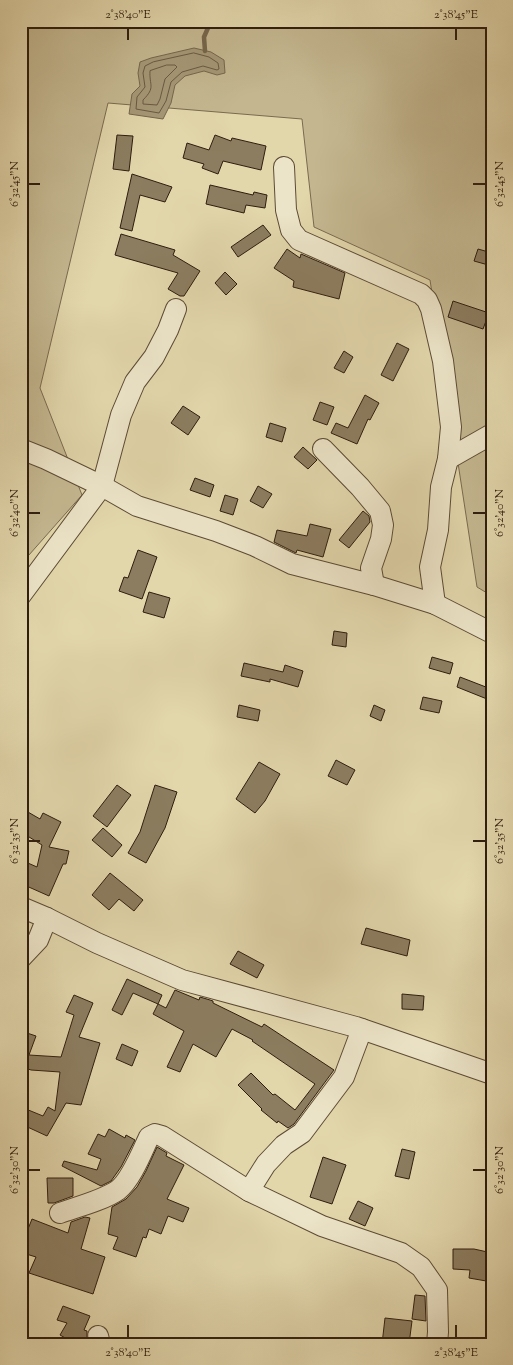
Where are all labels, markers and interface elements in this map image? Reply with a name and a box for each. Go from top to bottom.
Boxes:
text: 2°38'40"E [105,6,152,24]
text: 2°38'45"E [434,6,479,24]
text: 6°32'45"N [6,160,24,207]
text: 6°32'45"N [491,160,509,207]
text: 6°32'40"N [6,489,24,537]
text: 6°32'40"N [491,489,509,537]
text: 6°32'35"N [6,818,24,864]
text: 6°32'35"N [491,818,509,864]
text: 6°32'30"N [6,1146,24,1194]
text: 6°32'30"N [491,1146,509,1194]
text: 2°38'40"E [105,1344,152,1362]
text: 2°38'45"E [434,1344,479,1362]

